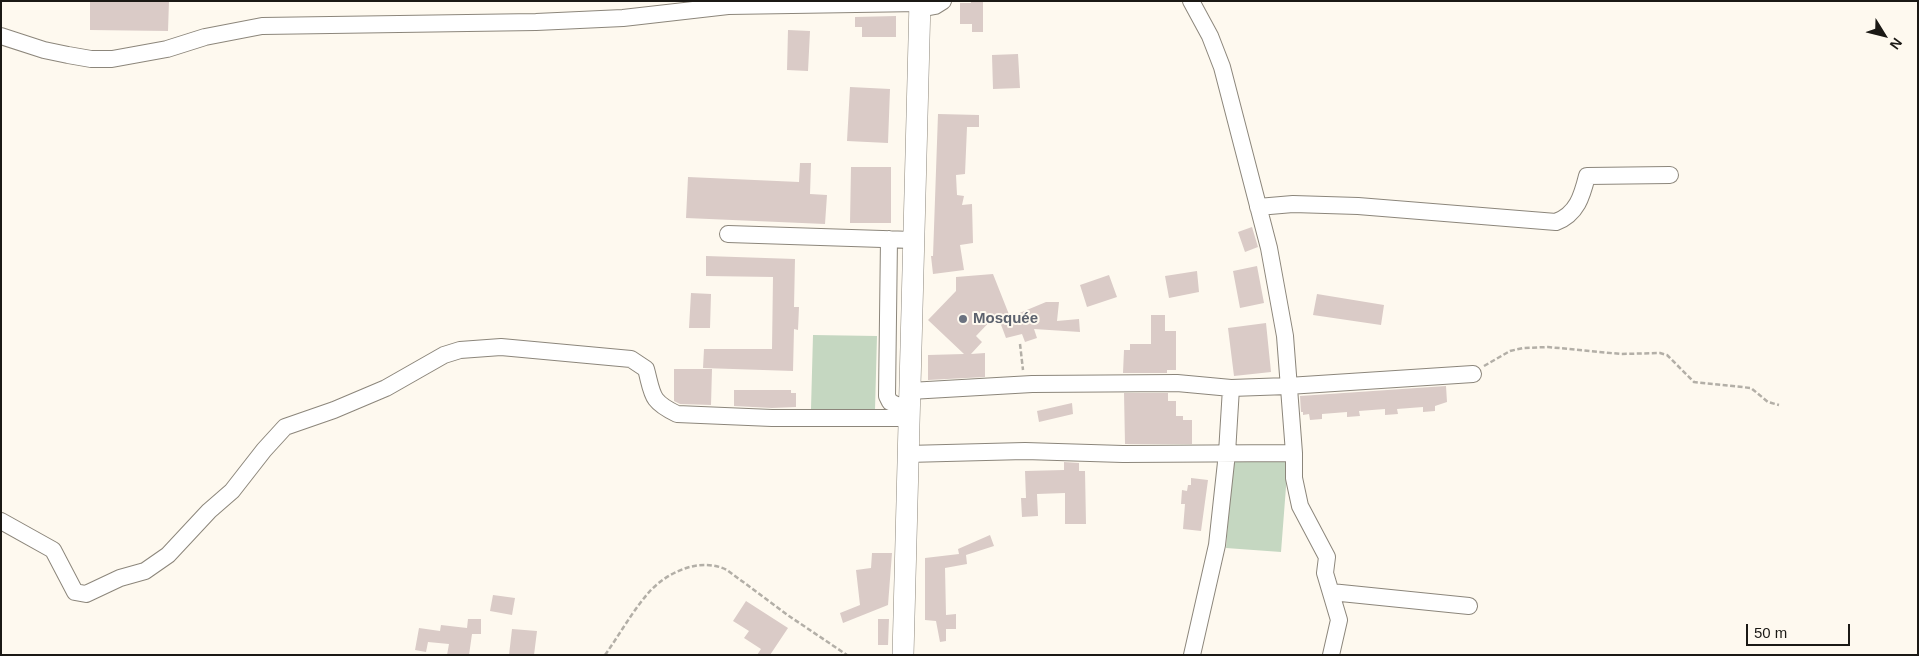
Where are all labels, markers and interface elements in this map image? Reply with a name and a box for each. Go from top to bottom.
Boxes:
north arrow [1859,10,1909,60]
text: N [1887,35,1906,53]
place label: Mosquée [973,310,1038,328]
marker: Mosquée [957,313,969,325]
scale bar [1749,614,1853,646]
text: 50 m [1754,624,1787,641]

